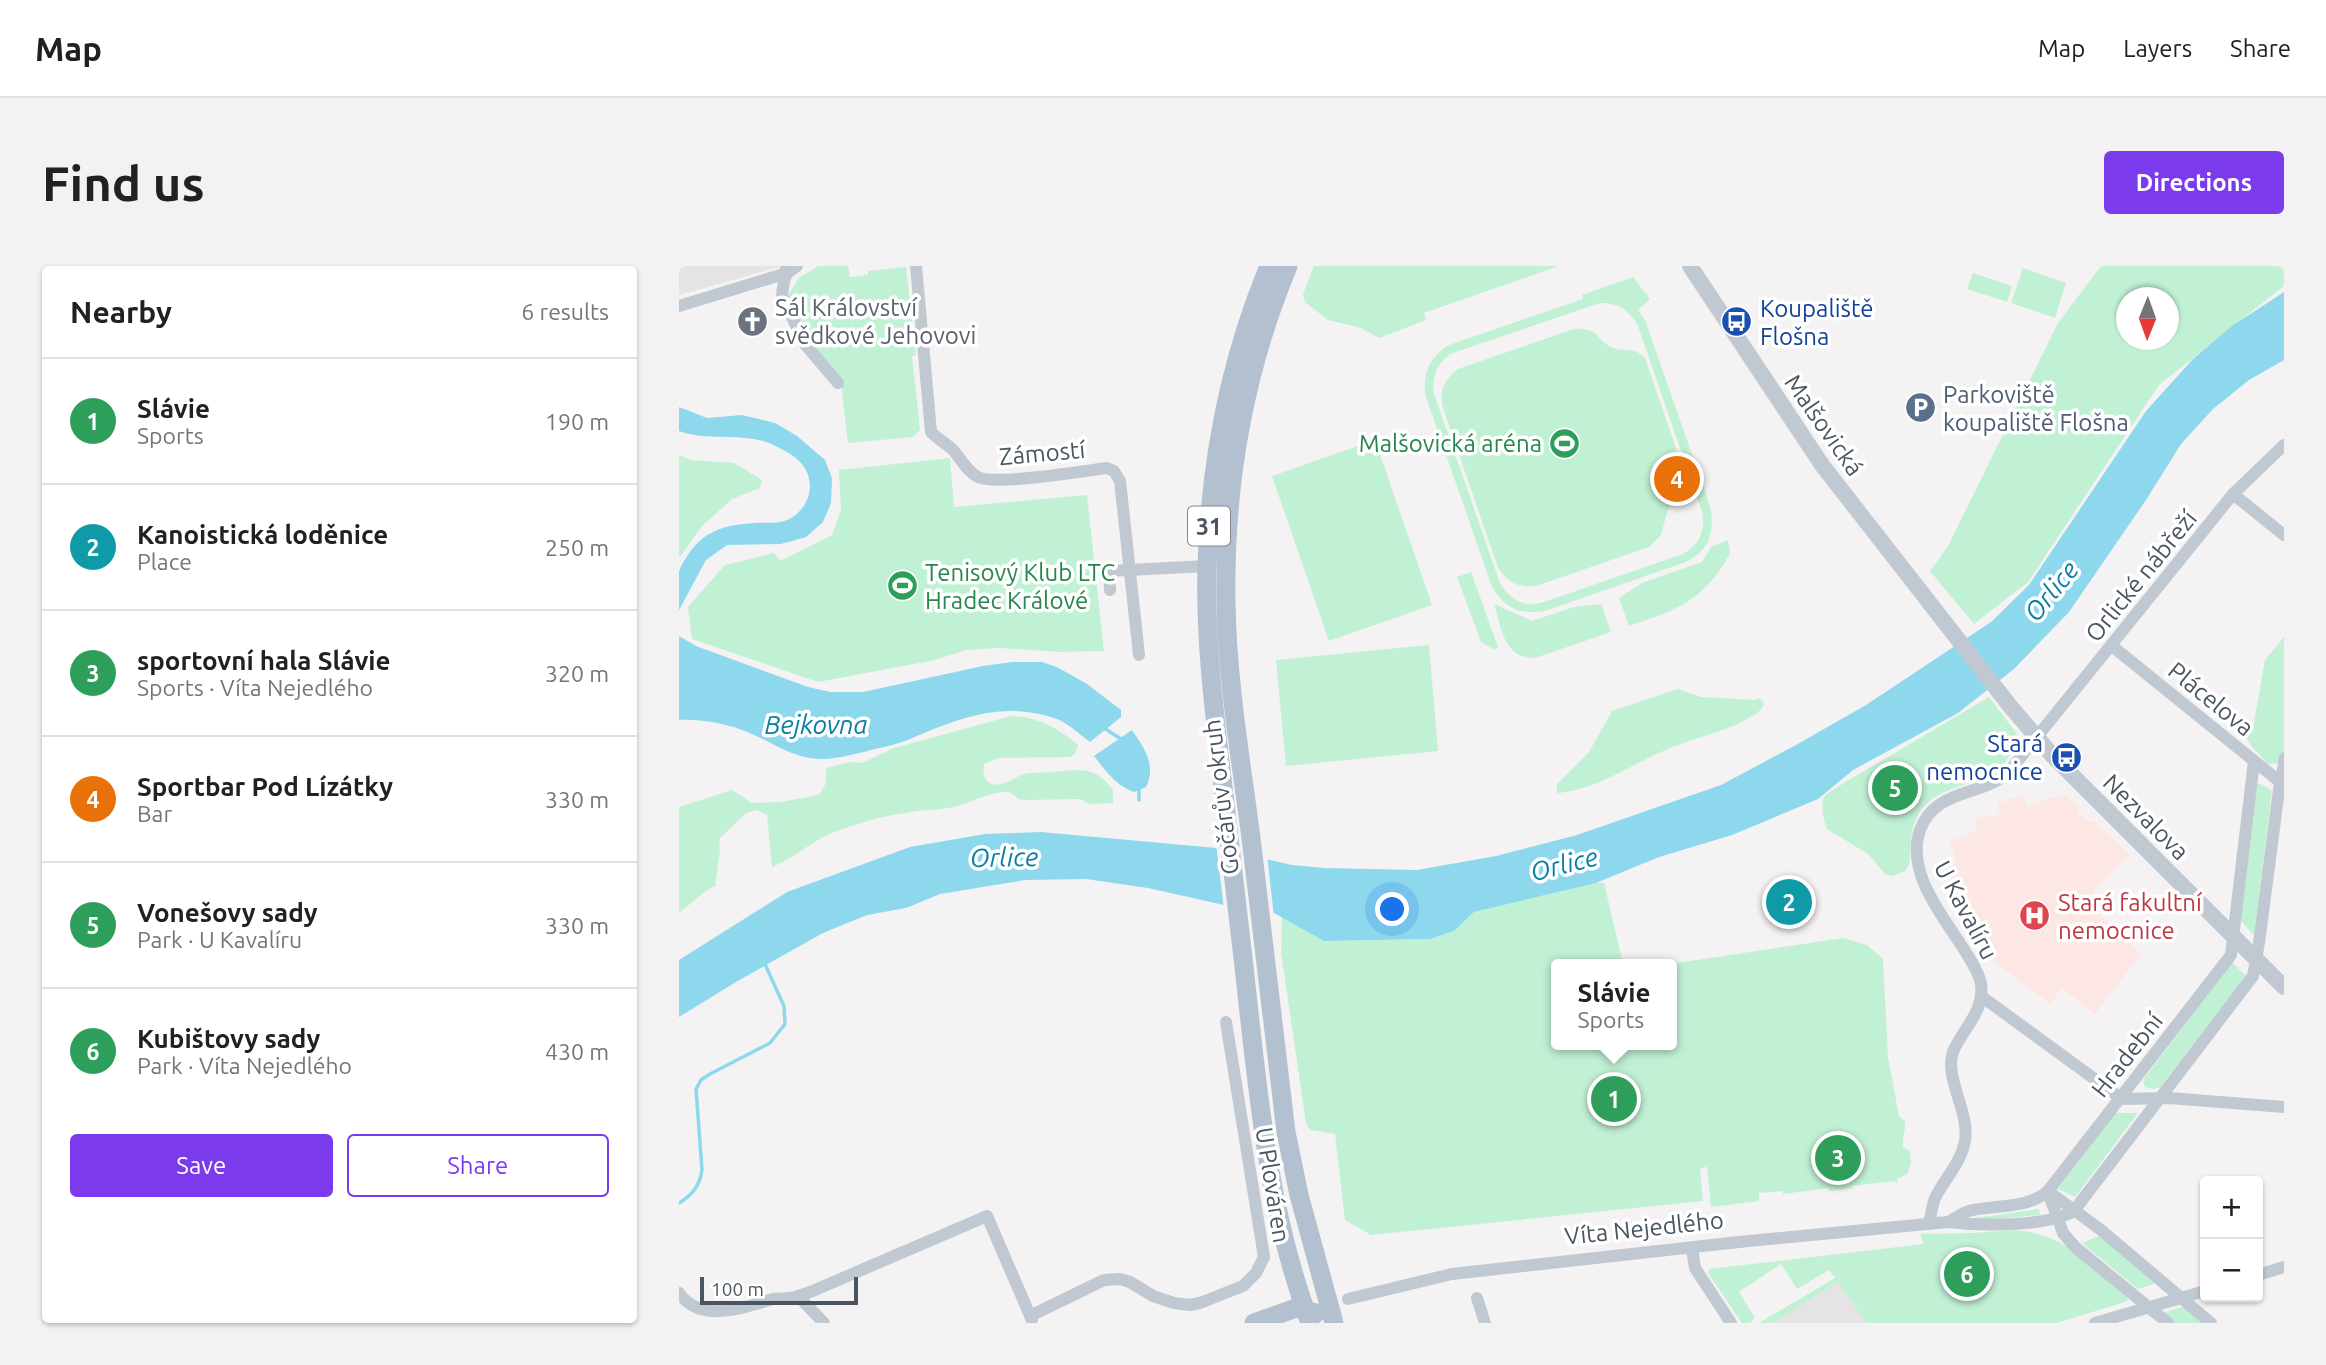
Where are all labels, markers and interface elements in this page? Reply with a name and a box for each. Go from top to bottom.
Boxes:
text: Map [35,30,102,67]
text: Map [2038,35,2085,62]
text: Layers [2123,35,2192,62]
text: Share [2230,35,2291,62]
button: Directions [2104,151,2284,214]
text: Find us [42,155,205,210]
north arrow [2116,287,2179,350]
place label: Sál Království svědkové Jehovovi [775,294,976,349]
text: Nearby [70,295,172,329]
place label: Koupaliště Flošna [1760,295,1874,350]
text: 6 results [521,299,609,324]
church icon: Sál Království svědkové Jehovovi [735,304,769,338]
bus stop icon: Koupaliště Flošna [1720,305,1754,339]
street label: Malšovická [1779,369,1869,481]
place label: Parkoviště koupaliště Flošna [1943,381,2129,436]
parking icon: Parkoviště koupaliště Flošna [1903,391,1937,425]
text: Slávie [137,394,210,423]
text: 1 [87,409,99,434]
text: 190 m [545,409,609,434]
text: Sports [137,423,204,448]
sports icon: Malšovická aréna [1548,426,1582,460]
place label: Malšovická aréna [1359,430,1542,457]
street label: Zámostí [998,436,1087,470]
pin: 4 [1654,453,1700,505]
street label: Orlické nábřeží [2080,504,2203,647]
road number: 31 [1188,507,1230,546]
text: Kanoistická loděnice [137,520,388,549]
text: 2 [87,535,99,560]
text: 250 m [545,535,609,560]
text: Place [137,549,192,574]
water label: Orlice [2018,555,2084,627]
place label: Tenisový Klub LTC Hradec Králové [925,559,1116,614]
sports icon: Tenisový Klub LTC Hradec Králové [885,569,919,603]
text: sportovní hala Slávie [137,646,391,675]
street label: Plácelova [2163,657,2259,741]
text: 3 [87,661,99,686]
text: 320 m [545,661,609,686]
text: Sports · Víta Nejedlého [137,675,373,700]
water label: Bejkovna [764,710,868,739]
street label: Gočárův okruh [1198,718,1244,876]
place label: Stará nemocnice [1926,730,2043,785]
bus stop icon: Stará nemocnice [2049,740,2083,774]
pin: 5 [1872,762,1918,814]
street label: Nezvalova [2098,769,2194,865]
text: Sportbar Pod Lízátky [137,772,393,801]
text: 4 [87,787,99,812]
text: 330 m [545,787,609,812]
text: Bar [137,801,172,826]
water label: Orlice [969,842,1039,872]
water label: Orlice [1527,842,1601,886]
street label: U Kavalíru [1929,856,2003,964]
pin: 2 [1766,876,1812,928]
place label: Stará fakultní nemocnice [2058,889,2203,944]
your location [1375,892,1409,926]
text: Vonešovy sady [137,898,318,927]
hospital icon: Stará fakultní nemocnice [2018,899,2052,933]
text: 5 [87,913,99,938]
text: 330 m [545,913,609,938]
text: Park · U Kavalíru [137,927,302,952]
popup [1551,959,1677,1050]
text: Slávie [1578,978,1650,1007]
text: Sports [1578,1007,1644,1032]
street label: Hradební [2086,1007,2169,1102]
text: Kubištovy sady [137,1024,320,1053]
text: 6 [87,1039,99,1064]
text: 430 m [545,1039,609,1064]
text: Park · Víta Nejedlého [137,1053,352,1078]
pin: 1 [1591,1073,1637,1125]
street label: U Plováren [1251,1125,1295,1245]
pin: 3 [1815,1132,1861,1184]
button: Save [70,1134,333,1197]
button: Share [347,1134,609,1197]
map controls [2200,1176,2263,1302]
button: + [2200,1176,2263,1239]
street label: Víta Nejedlého [1563,1206,1725,1250]
button: − [2200,1239,2263,1302]
pin: 6 [1944,1248,1990,1300]
scale bar [700,1274,857,1306]
text: 100 m [711,1278,764,1300]

